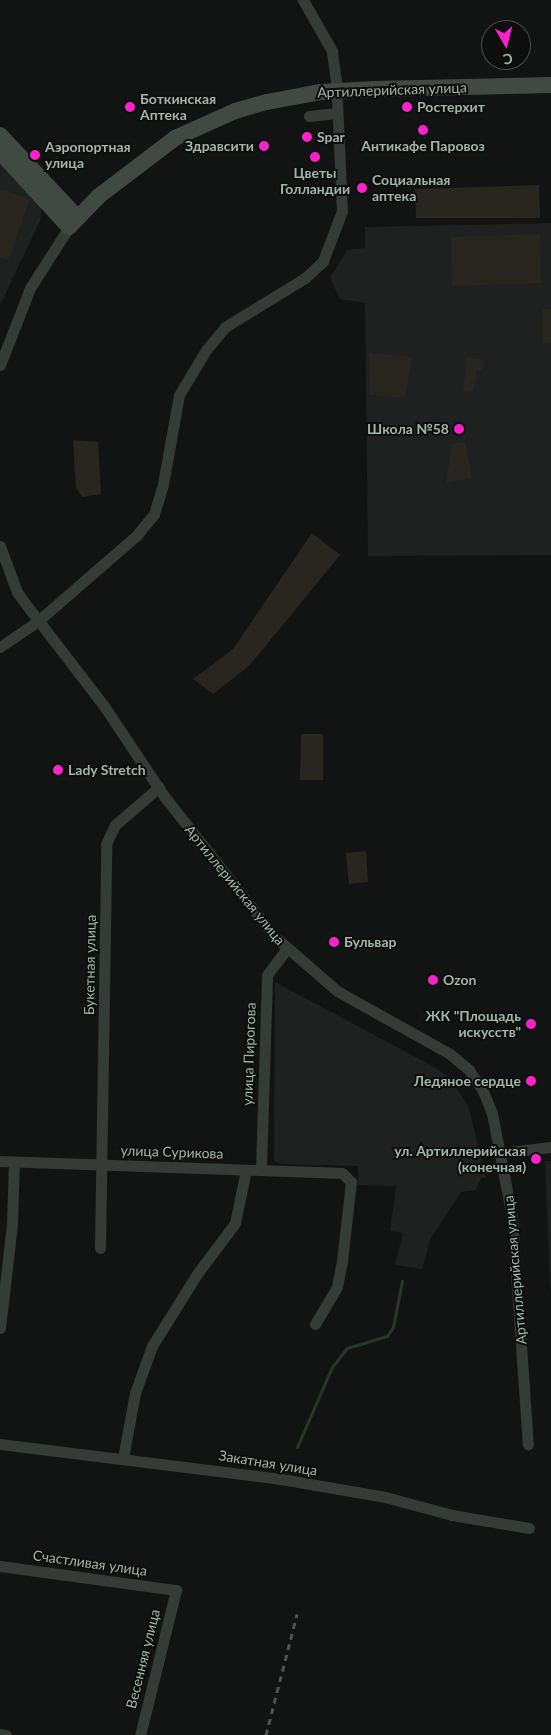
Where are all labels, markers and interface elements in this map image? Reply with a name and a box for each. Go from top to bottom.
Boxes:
north arrow [481,20,531,70]
text: С [502,50,514,68]
street label: Артиллерийская улица [317,79,467,101]
place label: Боткинская Аптека [140,91,216,124]
place label: Ростерхит [417,99,485,115]
marker: Боткинская Аптека [124,101,136,113]
marker: Ростерхит [401,101,413,113]
marker: Антикафе Паровоз [417,124,429,136]
place label: Spar [317,129,345,145]
marker: Spar [301,131,313,143]
place label: Здравсити [185,138,254,154]
place label: Антикафе Паровоз [361,138,485,154]
place label: Аэропортная улица [45,139,131,172]
marker: Здравсити [258,140,270,152]
marker: Аэропортная улица [29,149,41,161]
marker: Цветы Голландии [309,151,321,163]
place label: Цветы Голландии [280,165,350,198]
place label: Социальная аптека [372,172,450,204]
marker: Социальная аптека [356,182,368,194]
place label: Школа №58 [367,421,449,437]
marker: Школа №58 [453,423,465,435]
place label: Lady Stretch [68,762,146,778]
marker: Lady Stretch [52,764,64,776]
street label: Артиллерийская улица [181,822,289,948]
street label: Букетная улица [81,915,99,1015]
place label: Бульвар [344,934,396,950]
marker: Бульвар [328,936,340,948]
place label: Ozon [443,972,476,988]
marker: Ozon [427,974,439,986]
street label: улица Пирогова [239,1002,259,1106]
place label: ЖК "Площадь искусств" [426,1008,521,1040]
marker: ЖК "Площадь искусств" [525,1018,537,1030]
place label: Ледяное сердце [414,1073,521,1089]
marker: Ледяное сердце [525,1075,537,1087]
street label: улица Сурикова [120,1142,224,1162]
place label: ул. Артиллерийская (конечная) [394,1143,526,1176]
marker: ул. Артиллерийская (конечная) [530,1153,542,1165]
street label: Артиллерийская улица [500,1195,530,1345]
street label: Закатная улица [218,1447,318,1479]
street label: Счастливая улица [32,1547,148,1579]
street label: Весенняя улица [123,1608,163,1710]

